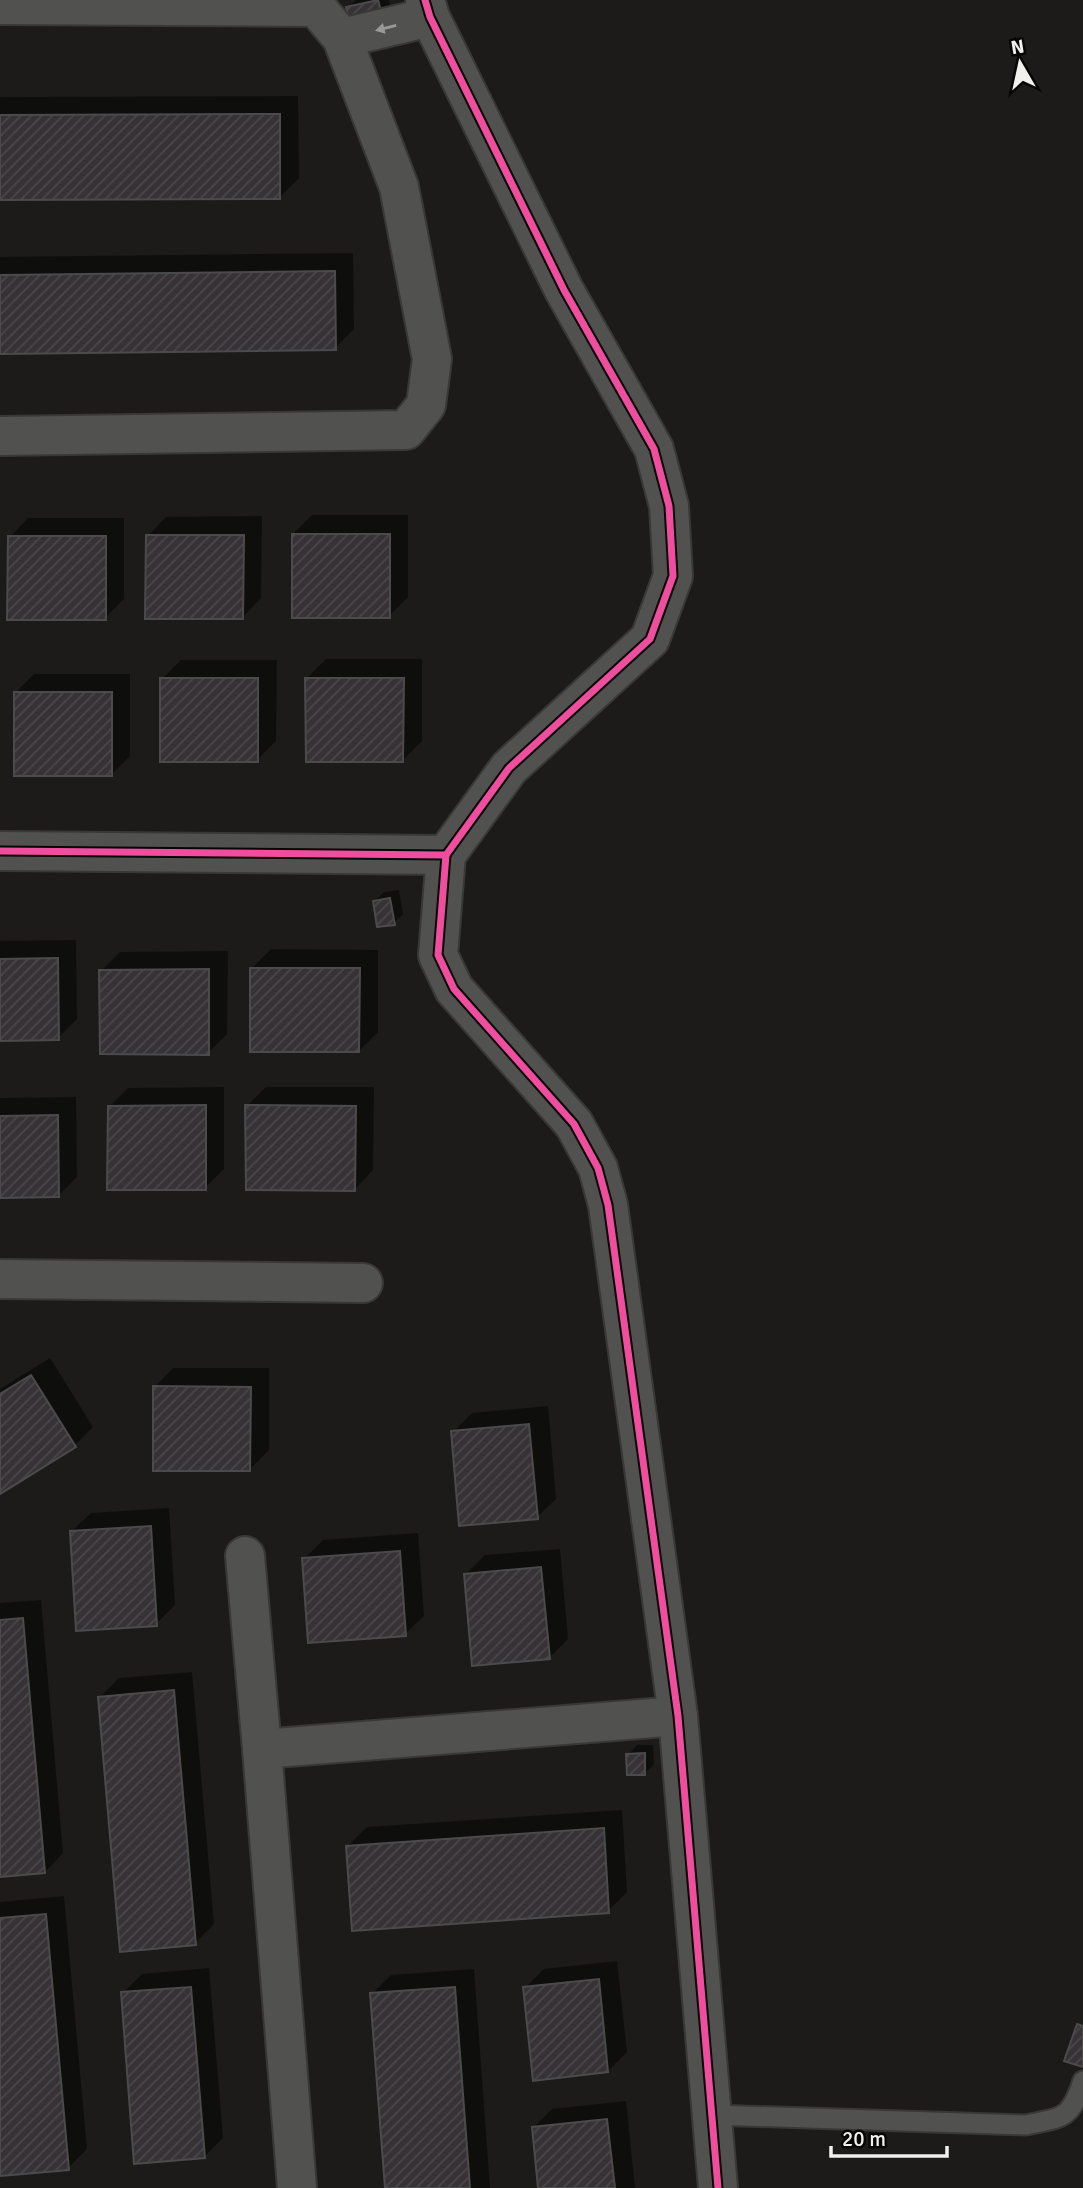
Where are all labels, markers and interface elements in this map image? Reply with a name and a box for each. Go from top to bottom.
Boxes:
one-way arrow [375,22,397,33]
north arrow [985,28,1055,98]
text: N [1009,34,1026,60]
scale bar [831,2114,946,2158]
text: 20 m [842,2126,886,2152]

